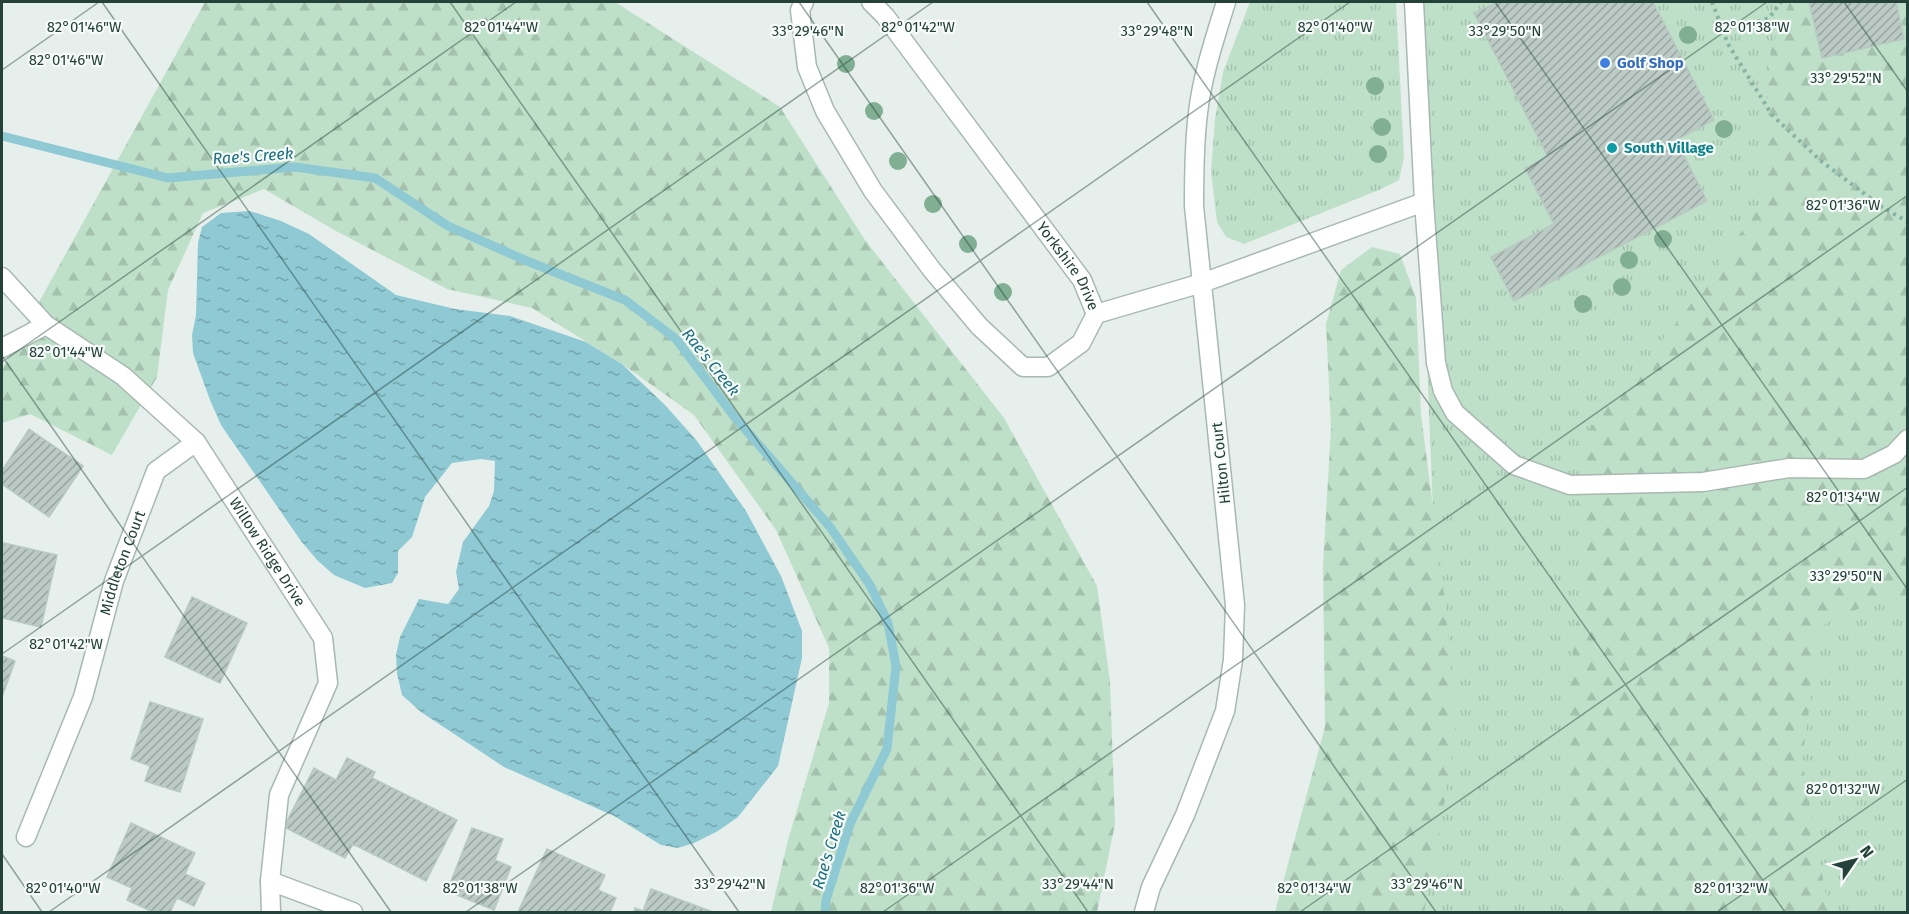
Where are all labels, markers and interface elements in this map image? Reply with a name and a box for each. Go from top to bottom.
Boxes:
text: 82°01'46"W [47,18,122,36]
text: 82°01'44"W [464,18,539,36]
text: 82°01'42"W [881,18,956,36]
text: 82°01'40"W [1297,18,1373,36]
text: 82°01'38"W [1714,18,1790,36]
text: 33°29'46"N [772,22,844,40]
text: 33°29'48"N [1121,22,1193,40]
text: 33°29'50"N [1468,22,1542,40]
text: 82°01'46"W [29,51,104,69]
place label: Golf Shop [1617,54,1684,72]
marker: Golf Shop [1598,56,1612,70]
text: 33°29'52"N [1810,69,1882,87]
place label: South Village [1624,139,1714,157]
marker: South Village [1605,141,1619,155]
water label: Rae's Creek [212,144,294,168]
text: 82°01'36"W [1806,196,1881,214]
street label: Yorkshire Drive [1033,218,1102,313]
water label: Rae's Creek [678,325,744,400]
text: 82°01'44"W [29,343,104,361]
street label: Hilton Court [1208,421,1234,505]
text: 82°01'34"W [1806,488,1881,506]
street label: Willow Ridge Drive [225,494,309,610]
street label: Middleton Court [96,507,149,617]
text: 33°29'50"N [1809,567,1883,585]
text: 82°01'42"W [29,635,104,653]
text: 82°01'32"W [1806,780,1881,798]
water label: Rae's Creek [808,808,850,891]
north arrow [1825,830,1885,890]
text: N [1856,842,1878,861]
text: 33°29'42"N [694,875,766,893]
text: 33°29'44"N [1042,875,1114,893]
text: 33°29'46"N [1391,875,1463,893]
text: 82°01'40"W [25,879,101,897]
text: 82°01'38"W [442,879,518,897]
text: 82°01'36"W [860,879,935,897]
text: 82°01'34"W [1277,879,1352,897]
text: 82°01'32"W [1694,879,1769,897]

